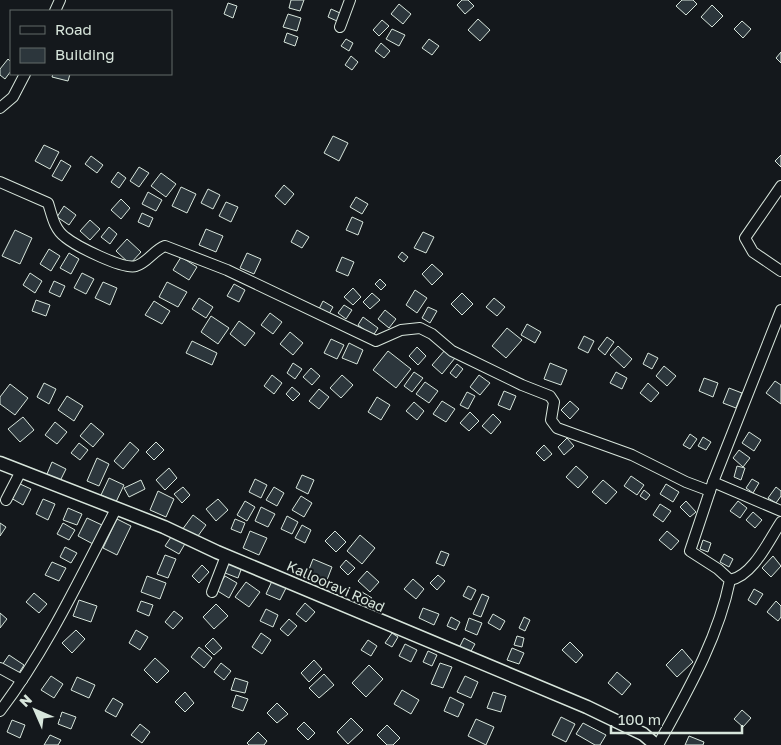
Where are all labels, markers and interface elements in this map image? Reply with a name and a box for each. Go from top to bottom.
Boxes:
legend [10,10,172,75]
text: Road [55,20,92,38]
text: Building [55,45,115,63]
street label: Kallooravi Road [284,557,388,615]
north arrow [10,685,60,735]
text: N [16,691,35,710]
scale bar [611,702,742,734]
text: 100 m [618,710,661,728]

